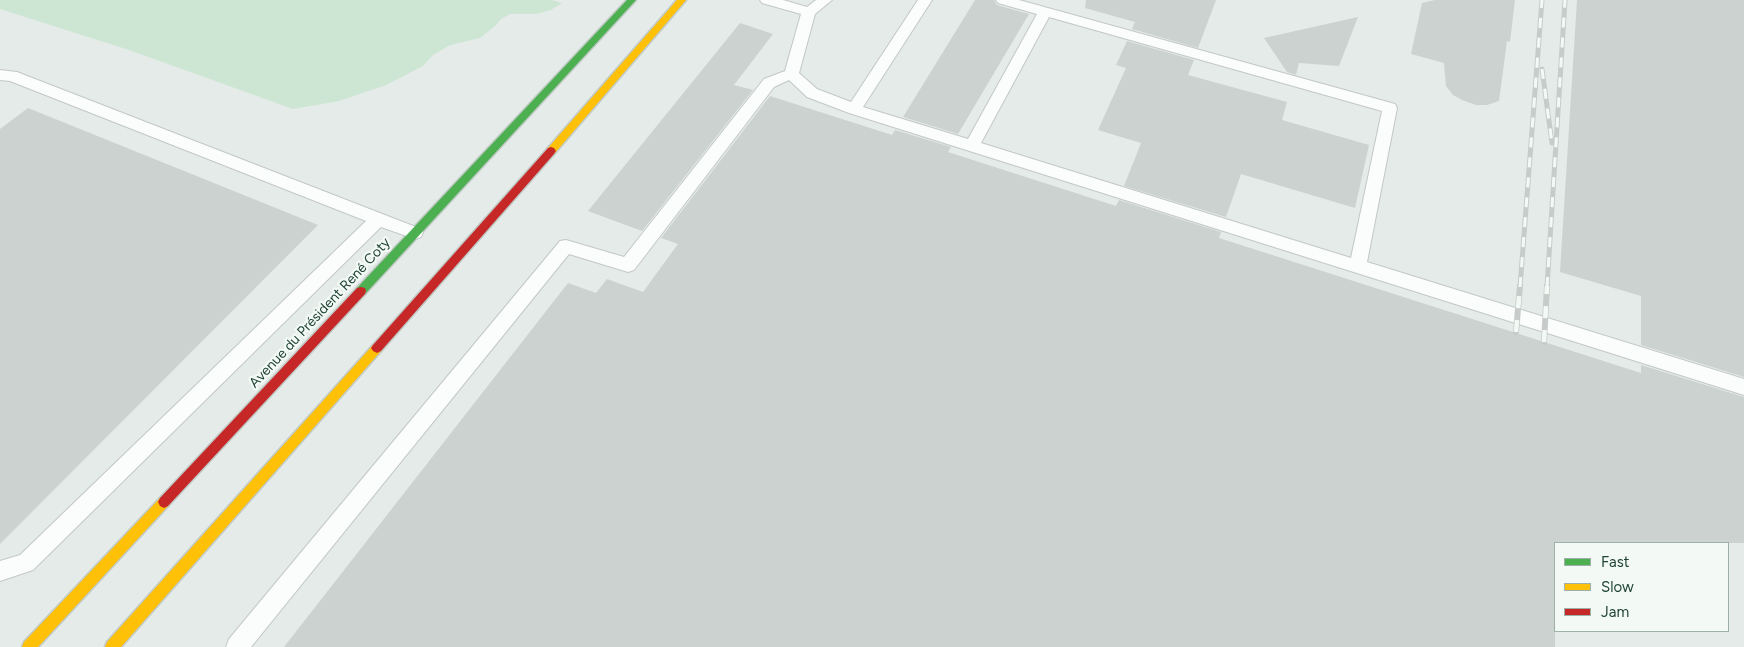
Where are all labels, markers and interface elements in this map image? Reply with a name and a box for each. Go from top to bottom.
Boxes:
street label: Avenue du Président René Coty [246,234,394,392]
legend [1554,542,1729,632]
text: Fast [1601,553,1629,571]
text: Slow [1601,578,1634,596]
text: Jam [1601,603,1629,621]

